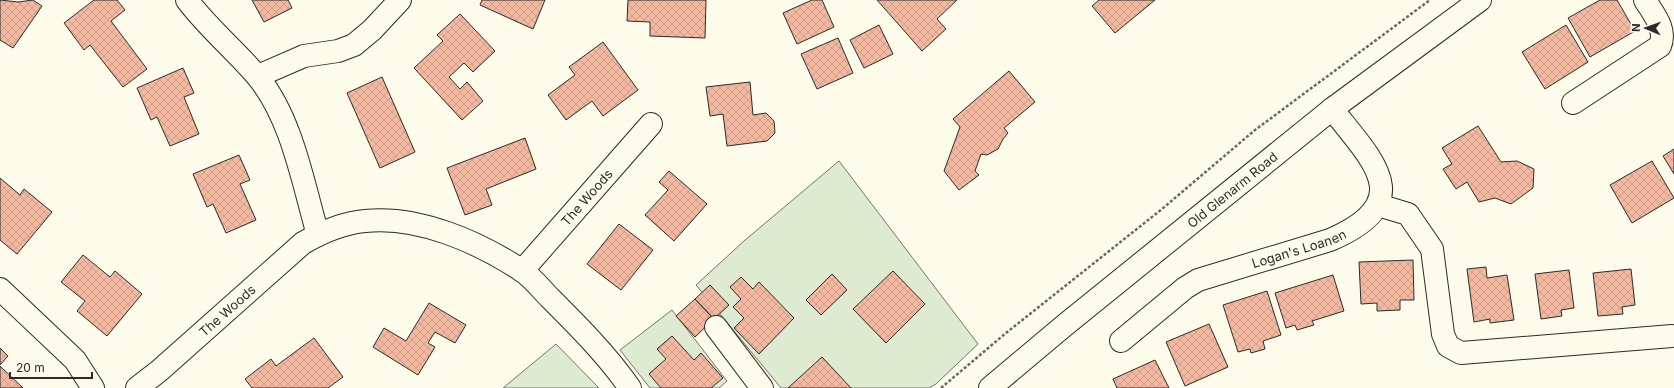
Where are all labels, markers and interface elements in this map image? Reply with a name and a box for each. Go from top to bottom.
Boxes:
north arrow [1626,8,1666,48]
text: N [1629,23,1643,32]
street label: Old Glenarm Road [1184,148,1281,231]
street label: The Woods [558,166,616,229]
street label: Logan's Loanen [1250,226,1349,271]
street label: The Woods [196,281,259,340]
scale bar [10,354,92,380]
text: 20 m [16,360,45,375]

